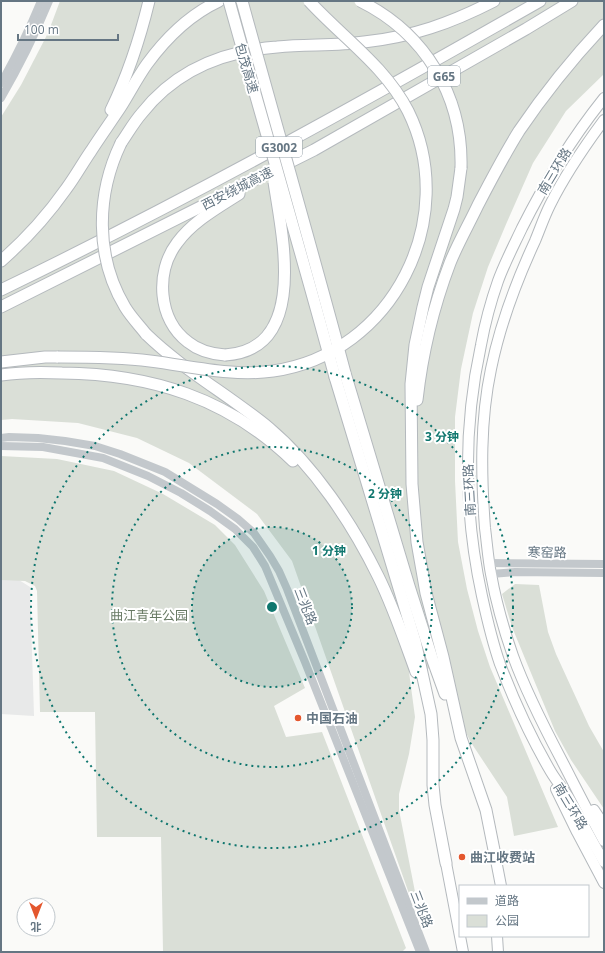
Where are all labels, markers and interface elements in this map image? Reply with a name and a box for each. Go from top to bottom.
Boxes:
scale bar [18,16,118,42]
text: 100 m [24,21,59,38]
street label: 包茂高速 [231,41,263,95]
road number: G65 [428,66,460,86]
road number: G3002 [256,137,302,157]
street label: 南三环路 [533,144,575,198]
street label: 西安绕城高速 [198,162,276,214]
text: 3 分钟 [425,428,459,445]
street label: 南三环路 [459,464,479,516]
text: 2 分钟 [368,485,402,502]
text: 1 分钟 [312,542,346,559]
street label: 寒窑路 [527,543,567,561]
street label: 三兆路 [291,585,321,627]
centre of rings [265,600,279,614]
park label: 曲江青年公园 [110,606,188,624]
place label: 中国石油 [306,709,358,727]
marker: 中国石油 [293,713,303,723]
street label: 南三环路 [550,779,592,833]
place label: 曲江收费站 [470,848,535,866]
marker: 曲江收费站 [457,852,467,862]
legend [459,885,589,937]
street label: 三兆路 [407,888,437,930]
text: 道路 [495,892,519,909]
north arrow [16,897,56,937]
text: 公园 [495,912,519,929]
text: 北 [31,920,42,935]

